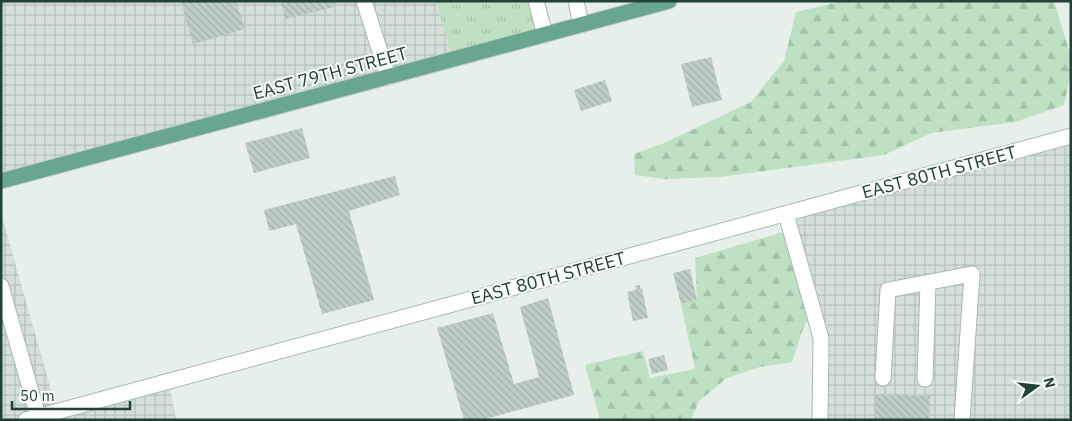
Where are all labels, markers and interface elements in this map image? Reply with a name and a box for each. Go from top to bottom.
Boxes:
street label: EAST 79TH STREET [250,41,410,105]
street label: EAST 80TH STREET [859,140,1019,204]
street label: EAST 80TH STREET [468,246,628,310]
north arrow [1012,361,1062,411]
text: N [1040,375,1060,390]
scale bar [12,378,130,410]
text: 50 m [20,386,55,405]

